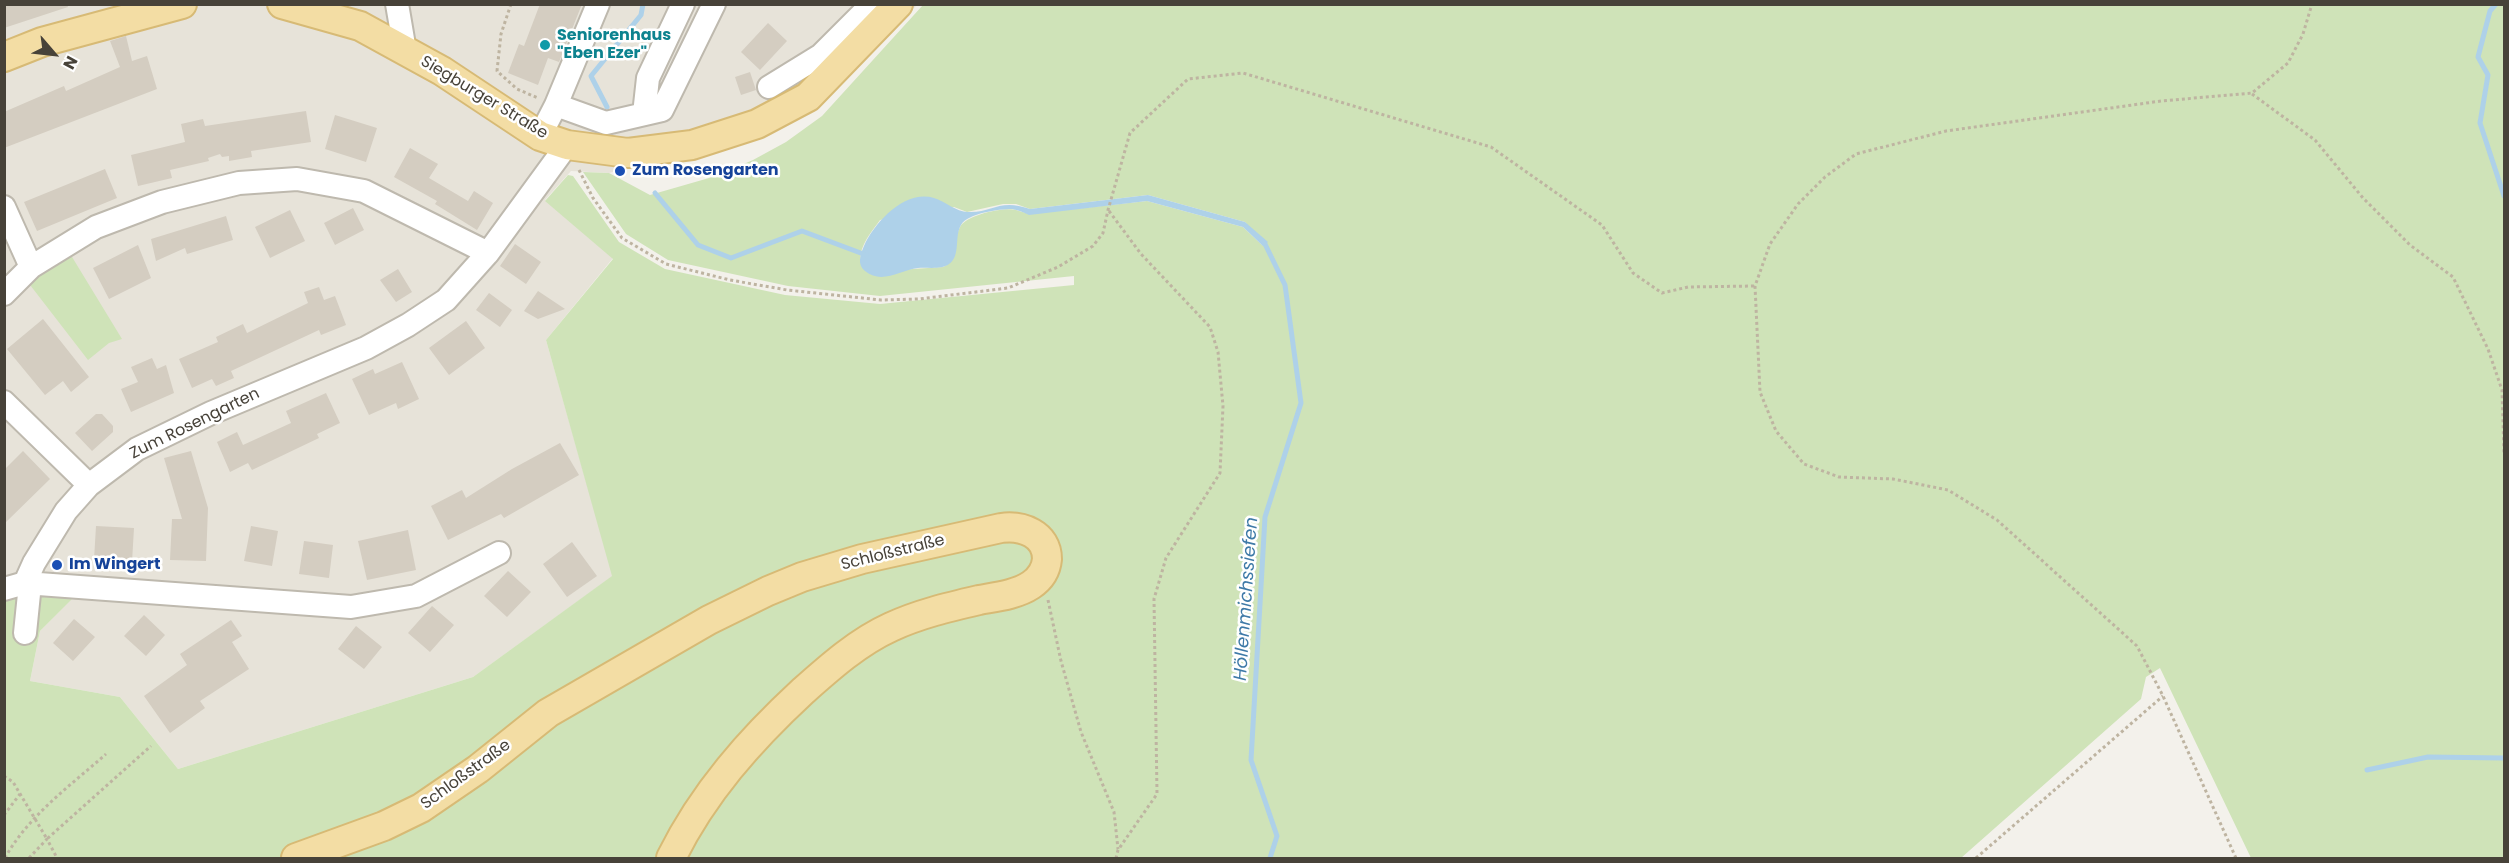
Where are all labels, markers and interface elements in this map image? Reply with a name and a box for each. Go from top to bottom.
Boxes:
north arrow [24,24,84,84]
place label: Seniorenhaus "Eben Ezer" [557,26,671,64]
marker: Seniorenhaus "Eben Ezer" [538,38,552,52]
text: N [57,52,83,73]
street label: Siegburger Straße [417,52,551,144]
place label: Zum Rosengarten [632,161,779,181]
marker: Zum Rosengarten [613,164,627,178]
street label: Zum Rosengarten [127,384,263,464]
water label: Höllenmichssiefen [1231,517,1263,681]
street label: Schloßstraße [839,531,947,575]
place label: Im Wingert [69,555,160,575]
marker: Im Wingert [50,558,64,572]
street label: Schloßstraße [417,736,515,814]

